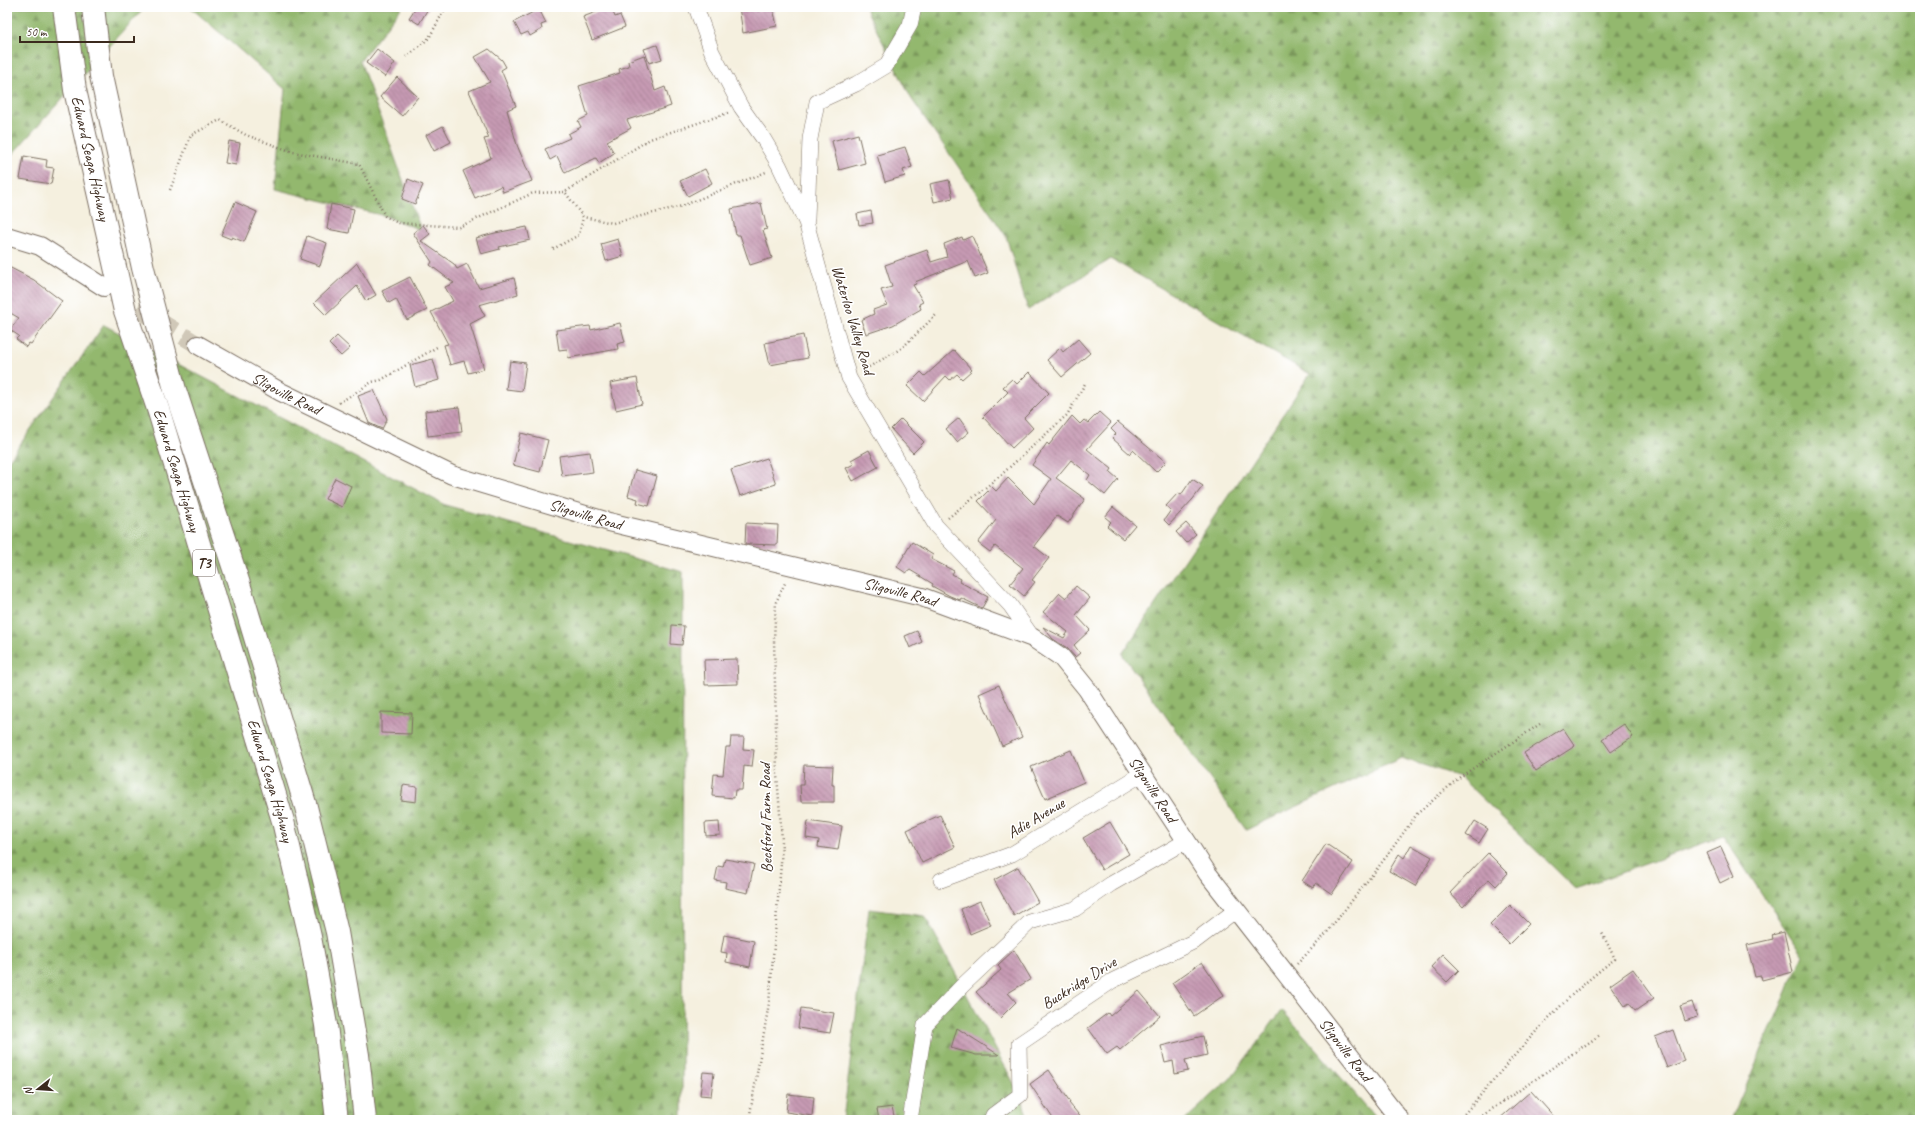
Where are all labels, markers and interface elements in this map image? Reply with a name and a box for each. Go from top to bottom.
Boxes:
scale bar [20,18,134,44]
text: 50 m [26,24,48,40]
street label: Edward Seaga Highway [67,94,115,224]
street label: Waterloo Valley Road [827,263,880,379]
street label: Sligoville Road [248,368,327,421]
street label: Edward Seaga Highway [149,407,205,536]
street label: Sligoville Road [547,495,627,535]
road number: T3 [193,550,215,576]
street label: Sligoville Road [862,573,942,613]
street label: Edward Seaga Highway [243,717,298,846]
street label: Sligoville Road [1124,753,1183,829]
street label: Beckford Farm Road [755,760,777,873]
street label: Adie Avenue [1004,792,1070,843]
street label: Buckridge Drive [1038,951,1122,1014]
street label: Sligoville Road [1314,1014,1378,1088]
north arrow [18,1069,58,1109]
text: N [20,1085,36,1097]

